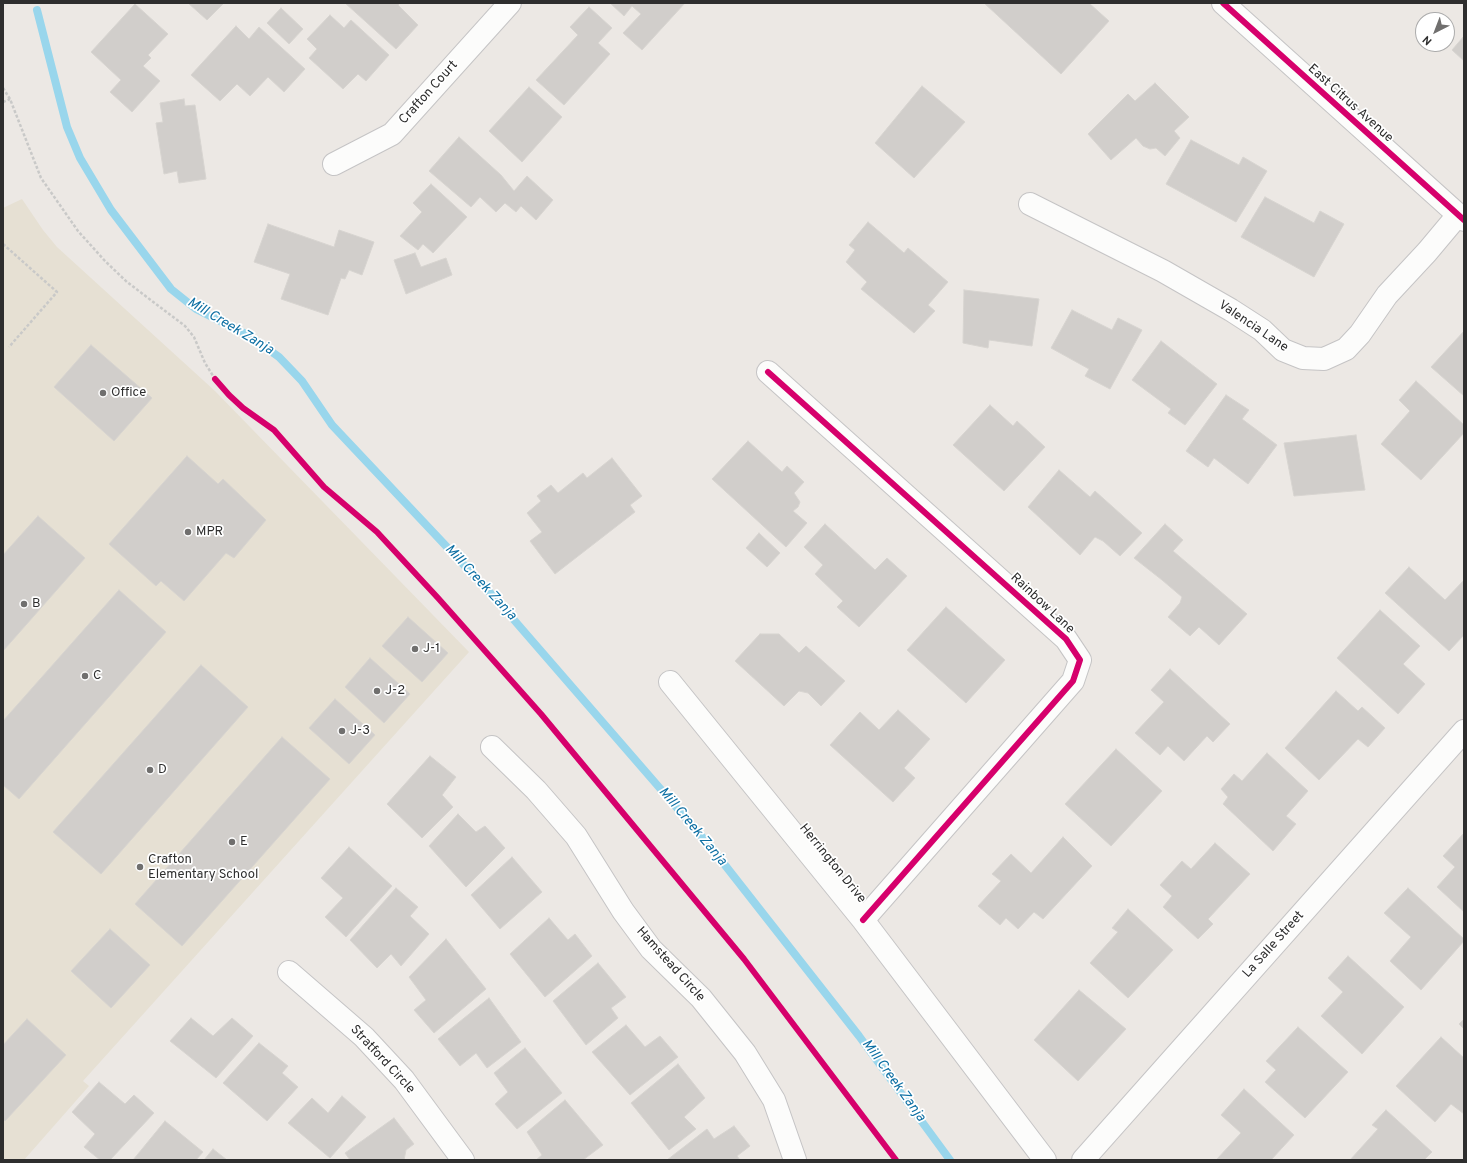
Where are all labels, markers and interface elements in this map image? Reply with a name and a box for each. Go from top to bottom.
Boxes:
north arrow [1415,12,1455,52]
text: N [1420,32,1435,48]
street label: Crafton Court [396,58,462,128]
street label: East Citrus Avenue [1304,62,1396,146]
water label: Mill Creek Zanja [184,295,276,359]
street label: Valencia Lane [1215,298,1291,356]
place label: Office [111,385,146,401]
marker: Office [98,388,108,398]
place label: MPR [196,524,223,540]
marker: MPR [183,527,193,537]
water label: Mill Creek Zanja [441,542,519,624]
street label: Rainbow Lane [1007,570,1077,638]
place label: B [32,596,41,612]
marker: B [19,599,29,609]
place label: J-1 [423,641,440,657]
marker: J-1 [410,644,420,654]
place label: C [93,668,101,684]
marker: C [80,671,90,681]
place label: J-2 [385,683,405,699]
marker: J-2 [372,686,382,696]
place label: J-3 [350,723,370,739]
marker: J-3 [337,726,347,736]
place label: D [158,762,167,778]
marker: D [145,765,155,775]
water label: Mill Creek Zanja [654,784,730,870]
street label: Herrington Drive [795,821,869,907]
place label: E [240,834,248,850]
marker: E [227,837,237,847]
place label: Crafton Elementary School [148,852,258,883]
marker: Crafton Elementary School [135,862,145,872]
street label: La Salle Street [1240,908,1308,982]
street label: Hamstead Circle [632,924,708,1006]
street label: Stratford Circle [346,1023,418,1097]
water label: Mill Creek Zanja [858,1037,928,1125]

